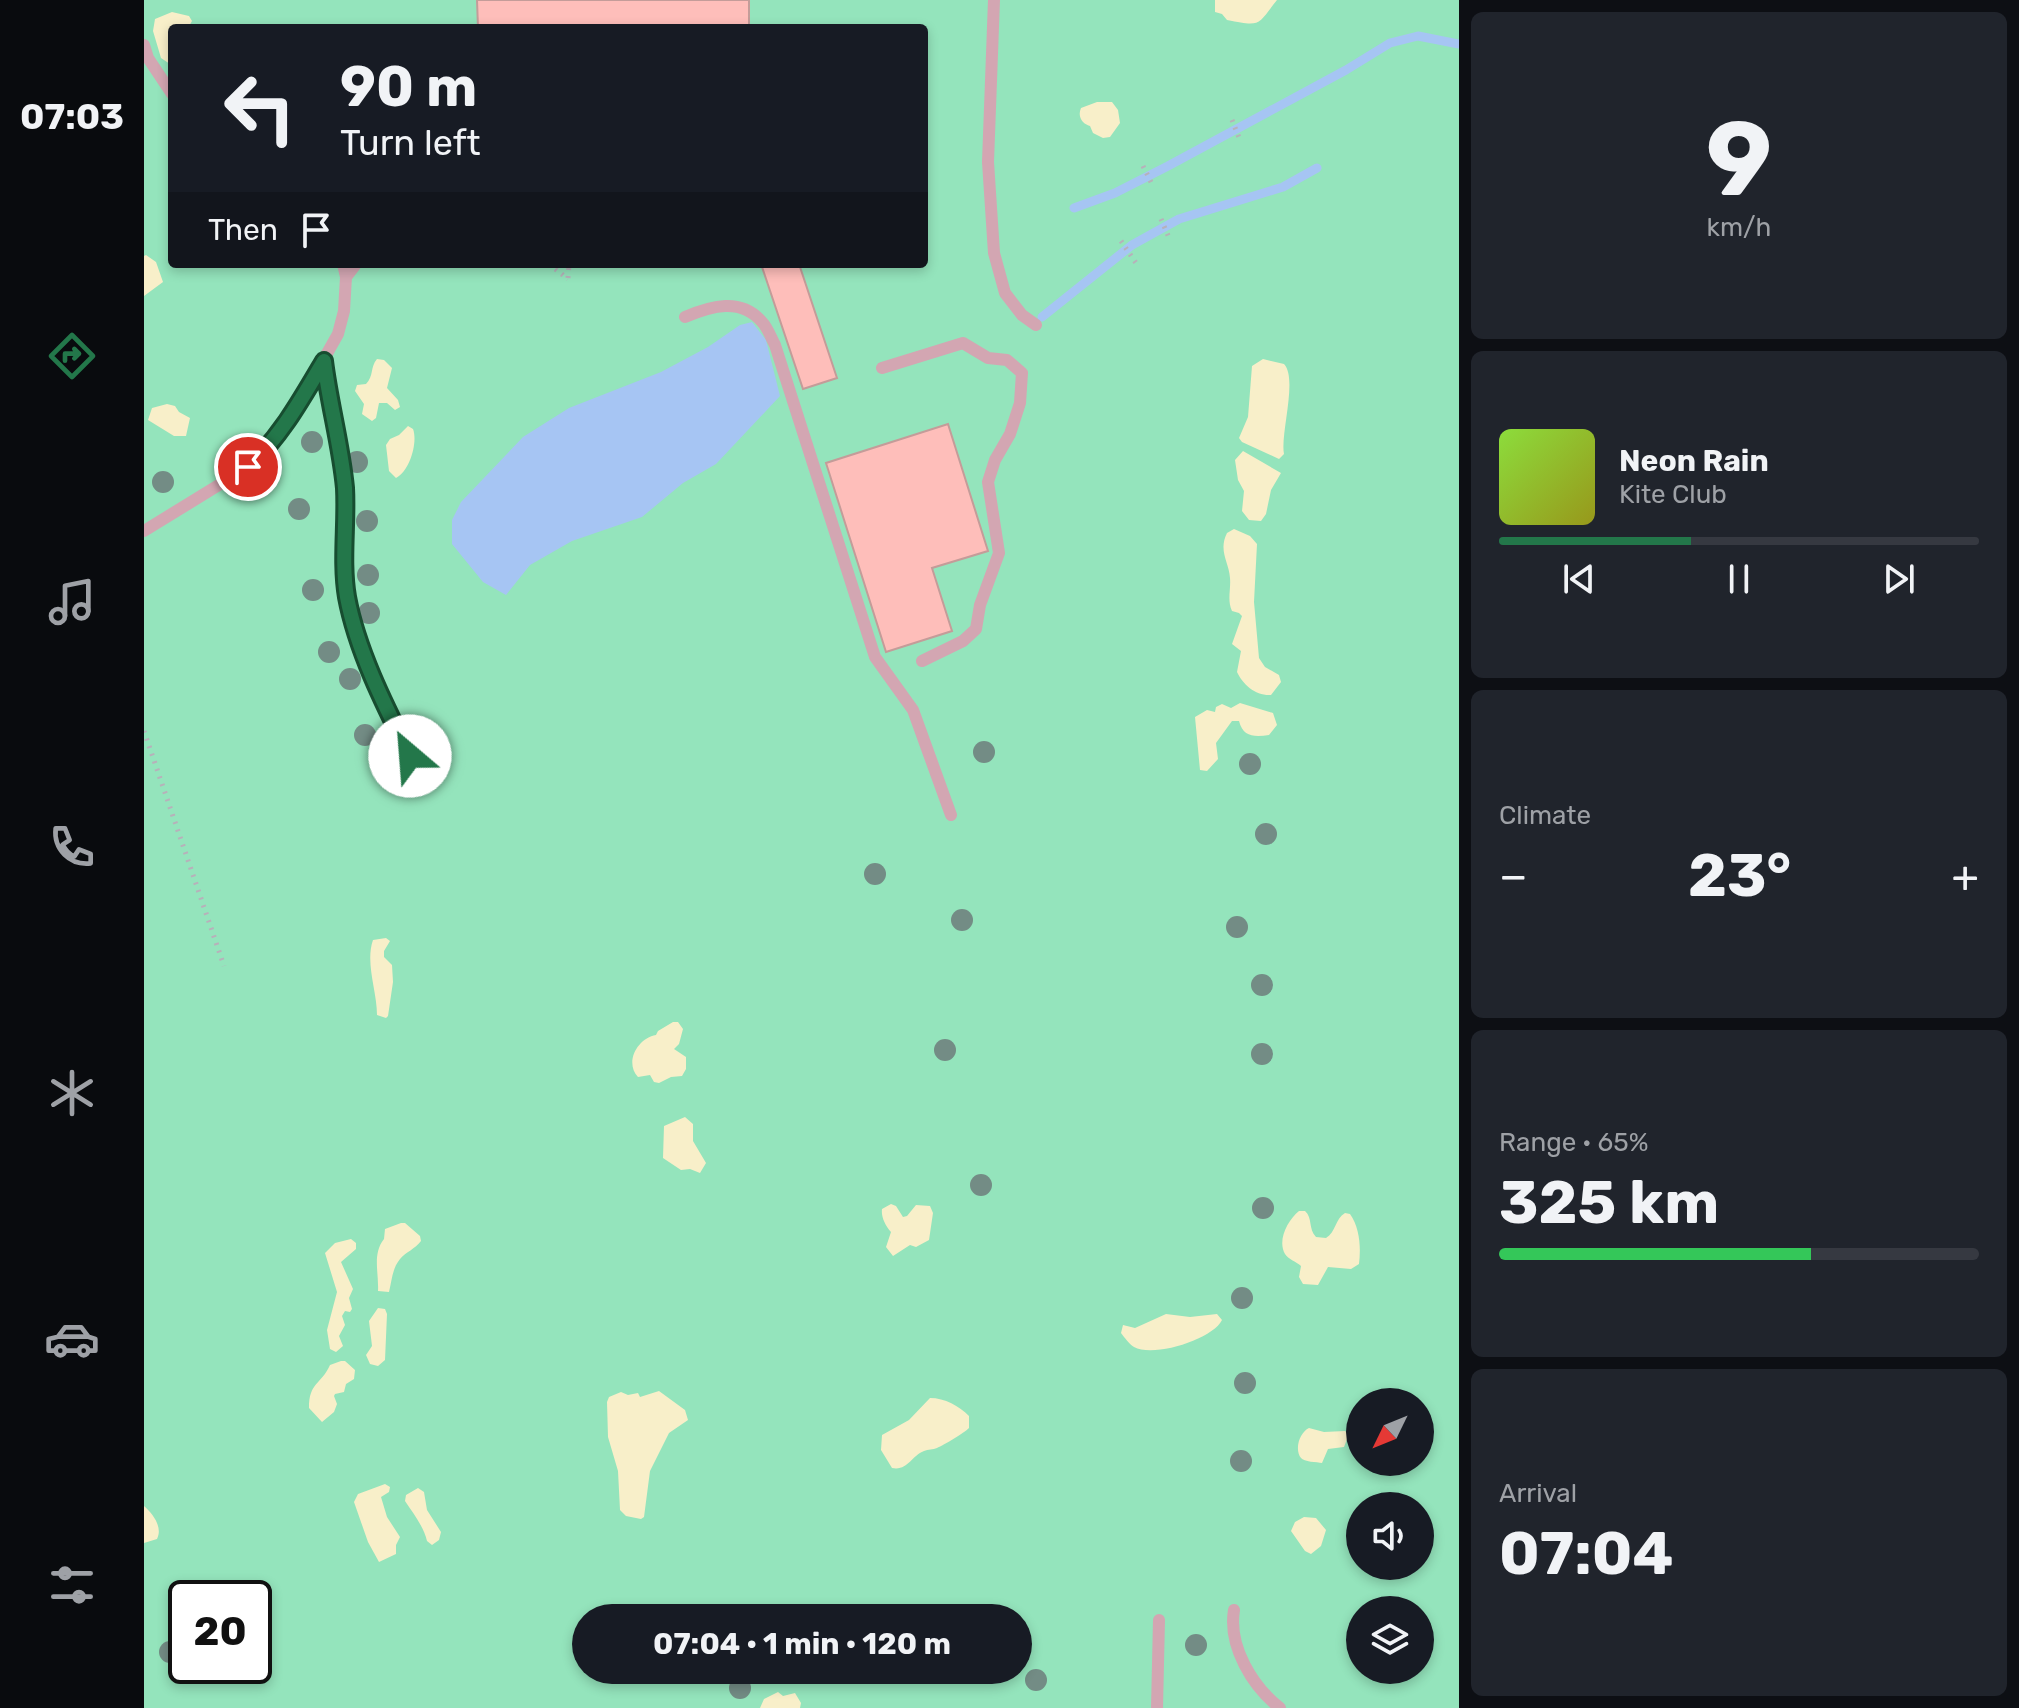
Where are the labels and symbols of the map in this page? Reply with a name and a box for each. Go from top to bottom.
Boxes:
pin [214,433,282,501]
position arrow [368,714,452,798]
north arrow [1346,1388,1434,1476]
speed limit sign: 20 [168,1580,272,1684]

